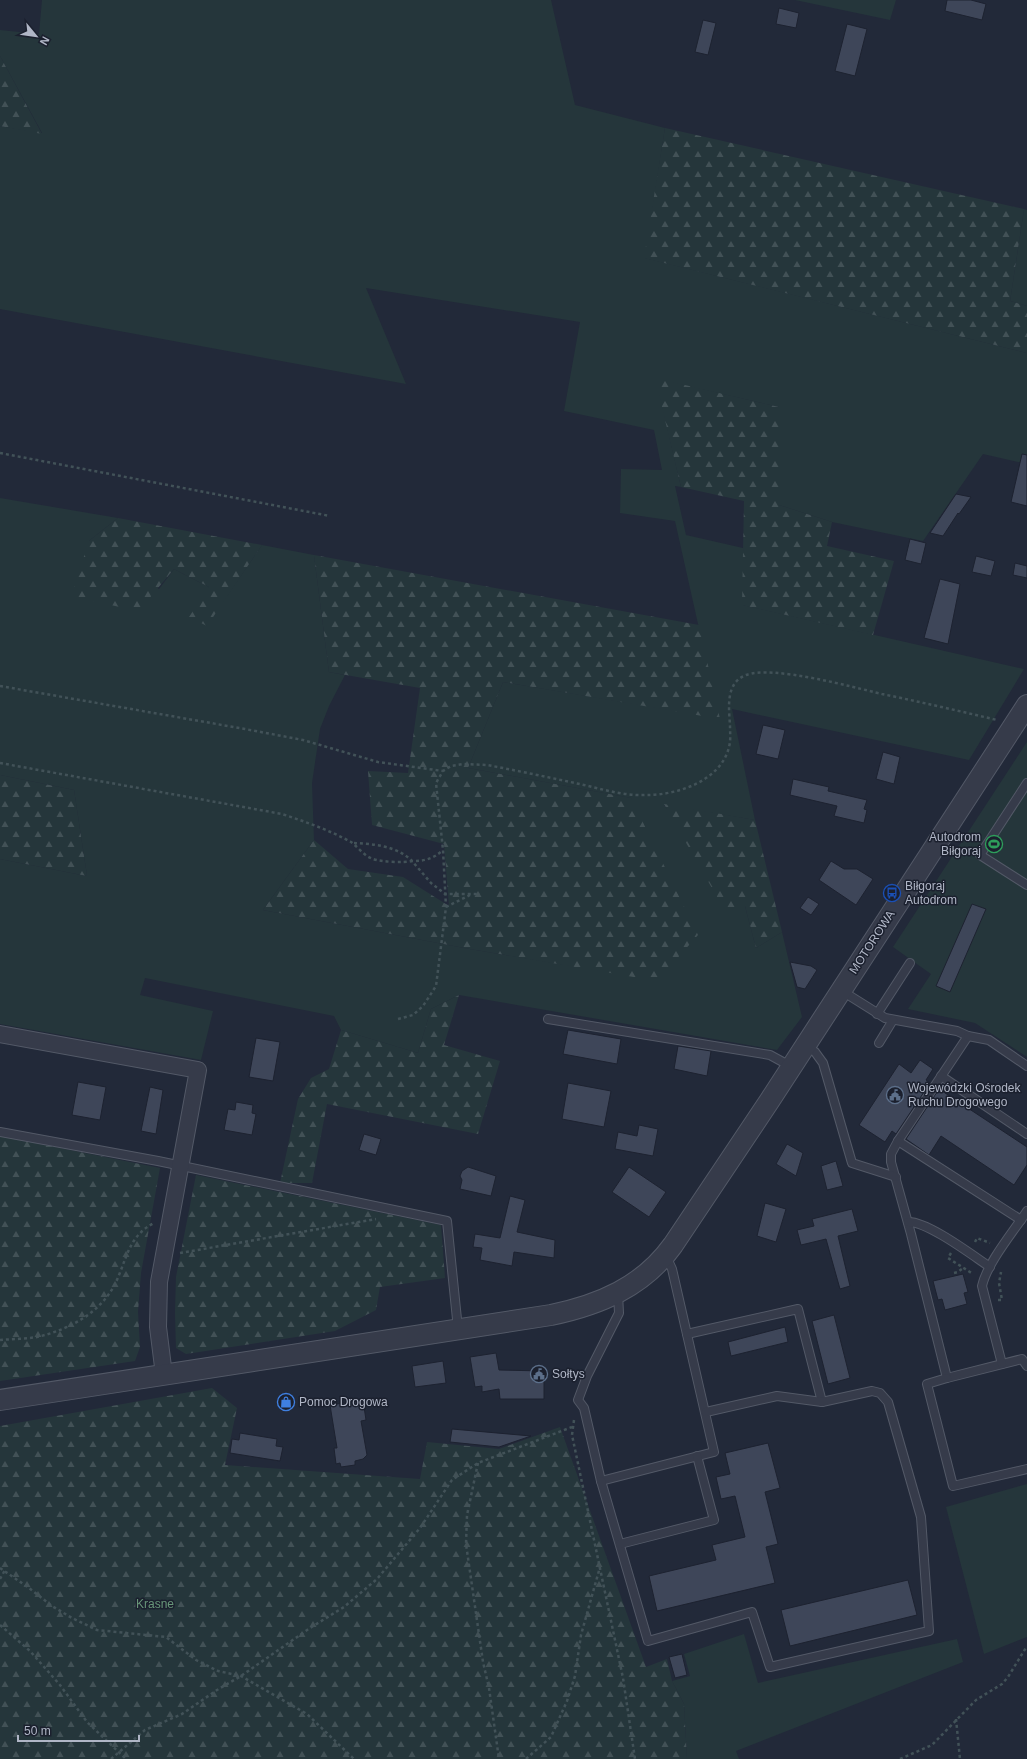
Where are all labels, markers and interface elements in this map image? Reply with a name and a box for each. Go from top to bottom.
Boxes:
north arrow [16,16,56,56]
text: N [38,34,52,47]
place label: Autodrom Biłgoraj [929,830,981,858]
sports icon: Autodrom Biłgoraj [984,834,1004,854]
place label: Biłgoraj Autodrom [905,879,957,907]
bus stop icon: Biłgoraj Autodrom [882,883,902,903]
street label: MOTOROWA [846,908,898,976]
place label: Wojewódzki Ośrodek Ruchu Drogowego [908,1081,1021,1109]
public building icon: Wojewódzki Ośrodek Ruchu Drogowego [885,1085,905,1105]
public building icon: Sołtys [529,1364,549,1384]
place label: Sołtys [552,1367,585,1381]
shop icon: Pomoc Drogowa [276,1392,296,1412]
place label: Pomoc Drogowa [299,1395,388,1409]
park label: Krasne [136,1597,174,1611]
scale bar [18,1717,139,1743]
text: 50 m [24,1724,51,1738]

